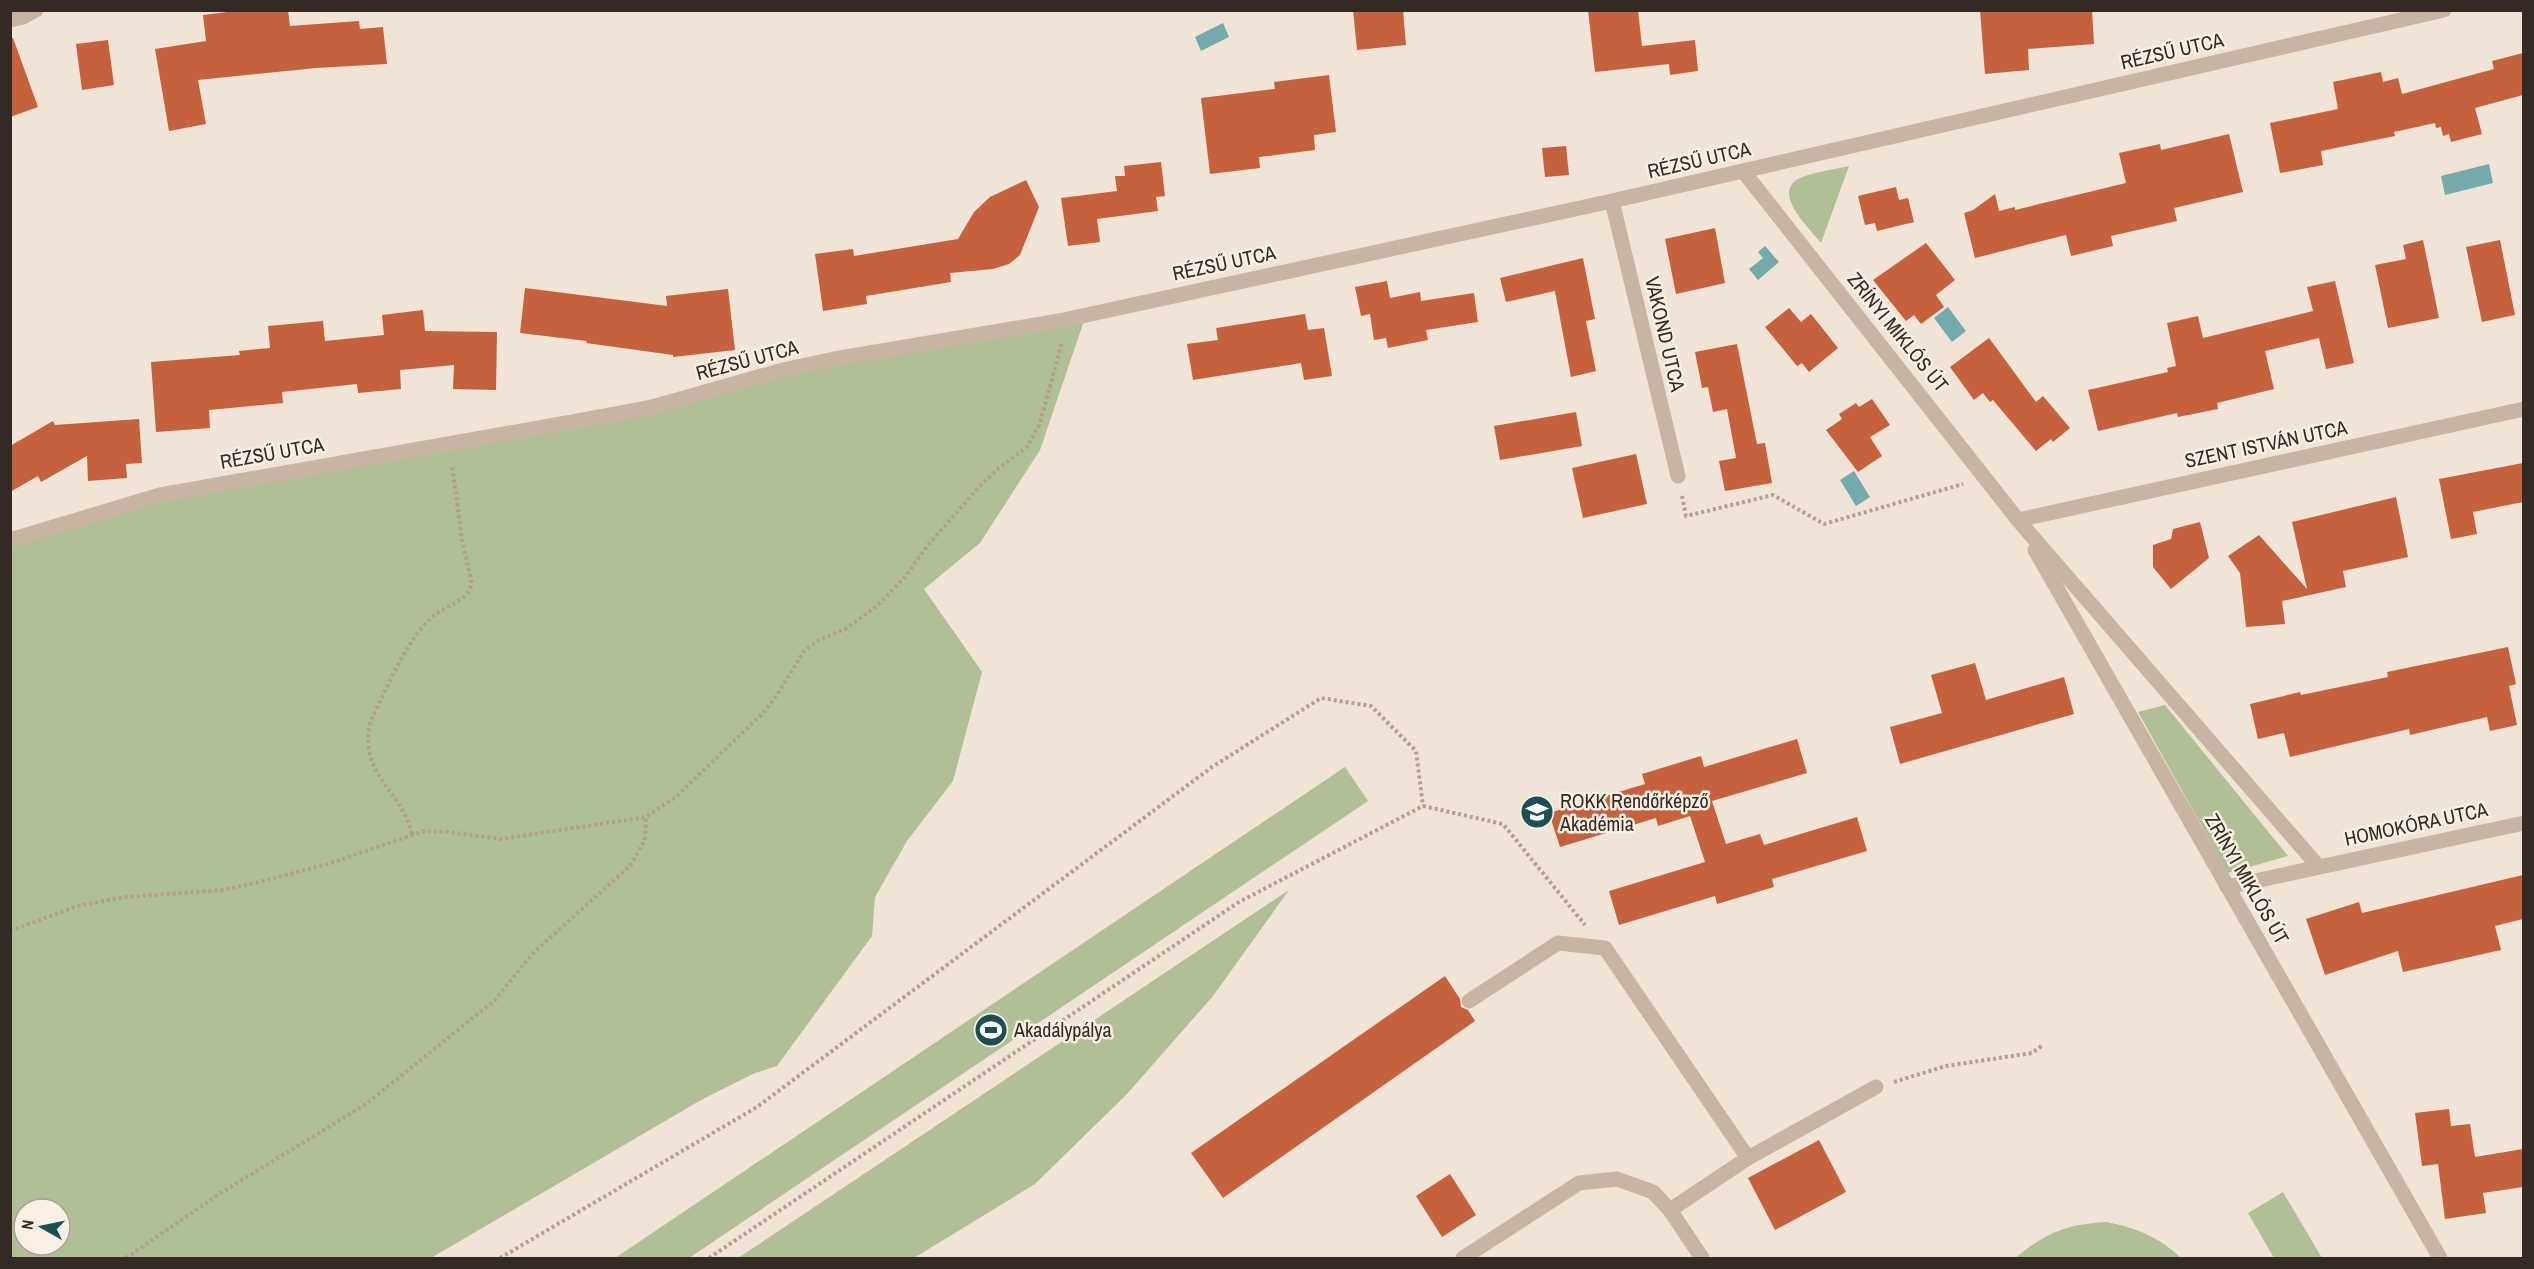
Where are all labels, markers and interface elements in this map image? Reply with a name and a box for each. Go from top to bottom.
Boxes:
street label: RÉZSŰ UTCA [2118,26,2226,75]
street label: RÉZSŰ UTCA [1645,135,1753,184]
street label: RÉZSŰ UTCA [1170,238,1278,287]
street label: ZRÍNYI MIKLÓS ÚT [1842,266,1955,397]
street label: VAKOND UTCA [1639,274,1692,394]
street label: RÉZSŰ UTCA [693,333,801,386]
street label: SZENT ISTVÁN UTCA [2182,413,2350,474]
street label: RÉZSŰ UTCA [218,430,326,475]
place label: ROKK Rendőrképző Akadémia [1559,787,1709,837]
school or university icon: ROKK Rendőrképző Akadémia [1519,794,1555,830]
street label: HOMOKÓRA UTCA [2342,795,2490,852]
street label: ZRÍNYI MIKLÓS ÚT [2199,808,2296,949]
sports icon: Akadálypálya [973,1012,1009,1048]
place label: Akadálypálya [1013,1016,1112,1043]
north arrow [12,1197,72,1257]
text: N [16,1218,39,1231]

